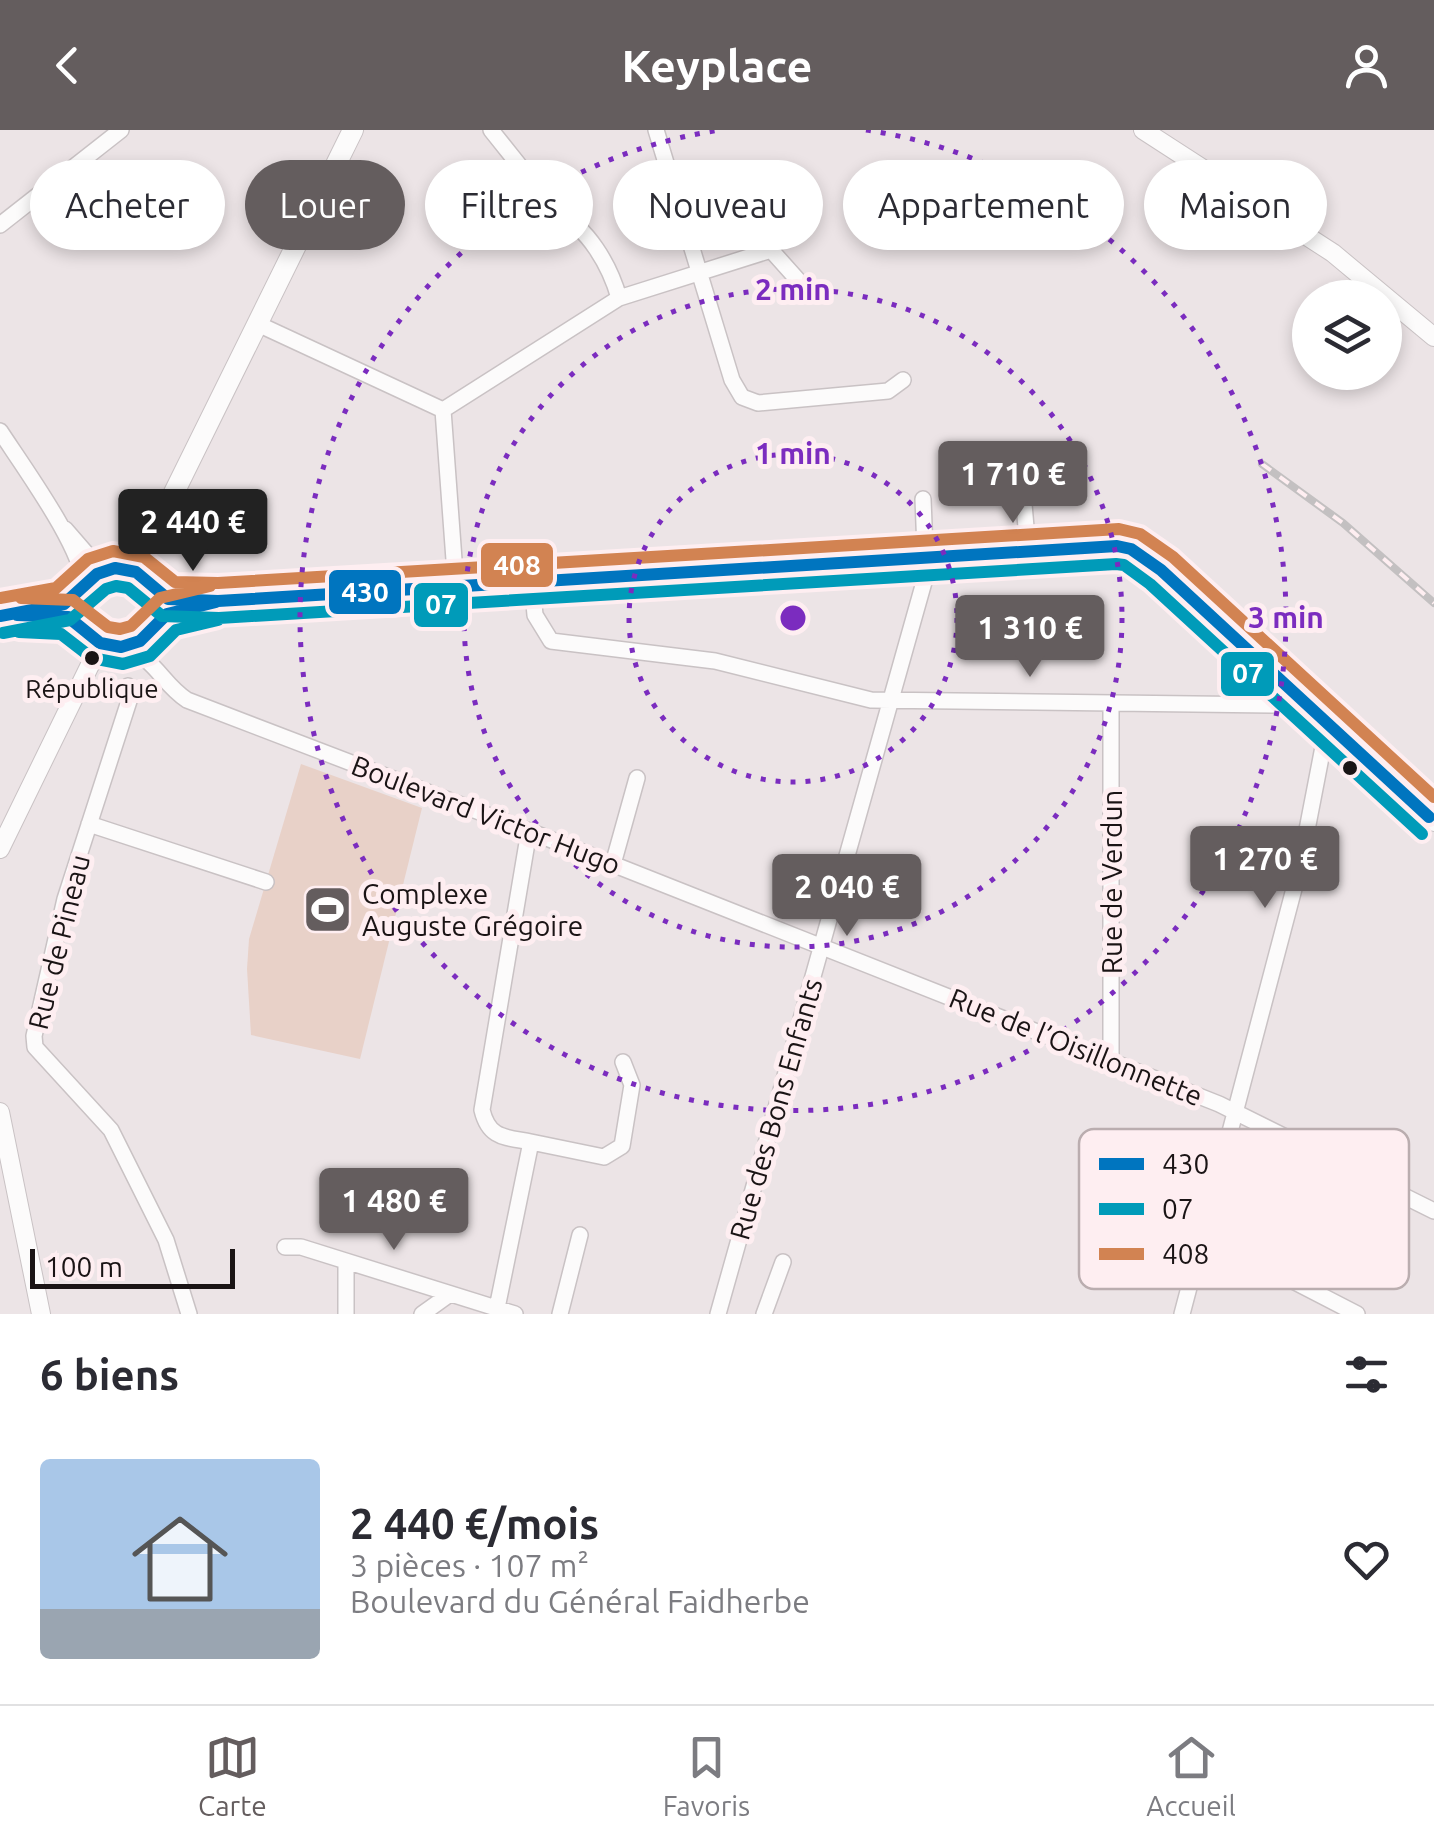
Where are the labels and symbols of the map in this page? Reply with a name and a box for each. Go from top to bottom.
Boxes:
text: 2 min [755,272,831,306]
text: 1 min [755,436,831,470]
pin: 1 710 € [921,441,1105,526]
pin: 2 440 € [101,489,285,574]
line badge: 408 [479,541,555,589]
text: 408 [493,549,541,580]
line badge: 430 [327,568,403,616]
text: 430 [341,576,389,607]
line badge: 07 [412,581,470,629]
text: 07 [425,588,457,619]
pin: 1 310 € [938,595,1122,680]
centre of rings [775,600,811,636]
text: 3 min [1248,600,1324,634]
marker: République [82,648,102,668]
line badge: 07 [1219,650,1276,698]
text: 07 [1232,657,1264,688]
place label: République [25,674,159,703]
street label: Boulevard Victor Hugo [348,749,625,880]
unlabelled marker [1340,758,1360,778]
street label: Rue de Verdun [1096,790,1127,974]
pin: 1 270 € [1173,826,1357,911]
street label: Rue de Pineau [22,851,95,1032]
pin: 2 040 € [755,854,939,939]
place label: Complexe Auguste Grégoire [362,878,583,941]
sports icon: Complexe Auguste Grégoire [301,884,353,936]
street label: Rue des Bons Enfants [723,975,828,1243]
street label: Rue de l’Oisillonnette [945,982,1207,1111]
legend [1079,1129,1409,1289]
text: 430 [1162,1148,1209,1179]
pin: 1 480 € [302,1168,486,1253]
text: 07 [1162,1193,1194,1224]
text: 408 [1162,1238,1209,1269]
scale bar [30,1244,235,1288]

